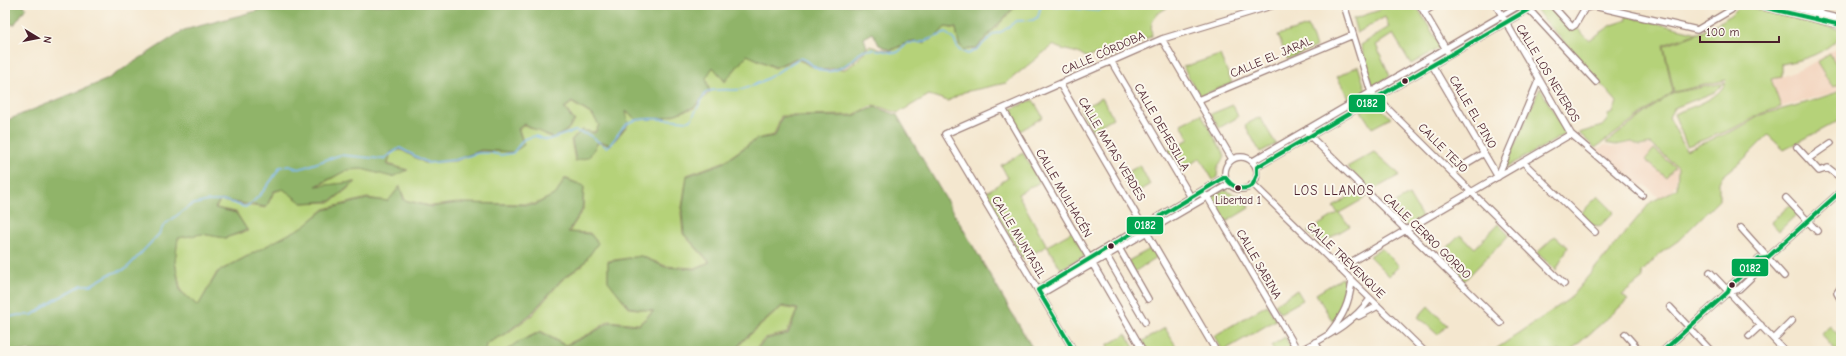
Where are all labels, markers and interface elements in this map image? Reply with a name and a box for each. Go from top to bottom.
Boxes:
north arrow [18,18,58,58]
scale bar [1700,18,1779,44]
street label: CALLE LOS NEVEROS [1513,21,1583,125]
text: 100 m [1706,25,1739,39]
street label: CALLE CÓRDOBA [1059,28,1147,78]
street label: CALLE EL JARAL [1228,33,1314,81]
text: N [40,35,54,44]
street label: CALLE EL PINO [1446,73,1500,151]
unlabelled marker [1400,76,1410,86]
street label: CALLE DEHESILLA [1131,81,1193,173]
street label: CALLE MATAS VERDES [1075,94,1149,204]
line badge: 0182 [1348,94,1386,113]
text: 0182 [1356,97,1378,110]
street label: CALLE TEJO [1415,120,1471,176]
street label: CALLE MULHACÉN [1033,146,1095,240]
marker: Libertad 1 [1233,183,1243,193]
district label: LOS LLANOS [1294,183,1374,198]
street label: CALLE CERRO GORDO [1380,190,1474,282]
street label: CALLE MUNTASIL [989,193,1049,281]
place label: Libertad 1 [1215,194,1261,207]
line badge: 0182 [1126,216,1164,235]
text: 0182 [1134,219,1156,232]
street label: CALLE TREVENQUE [1304,219,1388,301]
street label: CALLE SABINA [1233,227,1285,301]
unlabelled marker [1106,241,1116,251]
line badge: 0182 [1731,258,1769,277]
text: 0182 [1739,262,1761,275]
unlabelled marker [1727,280,1737,290]

